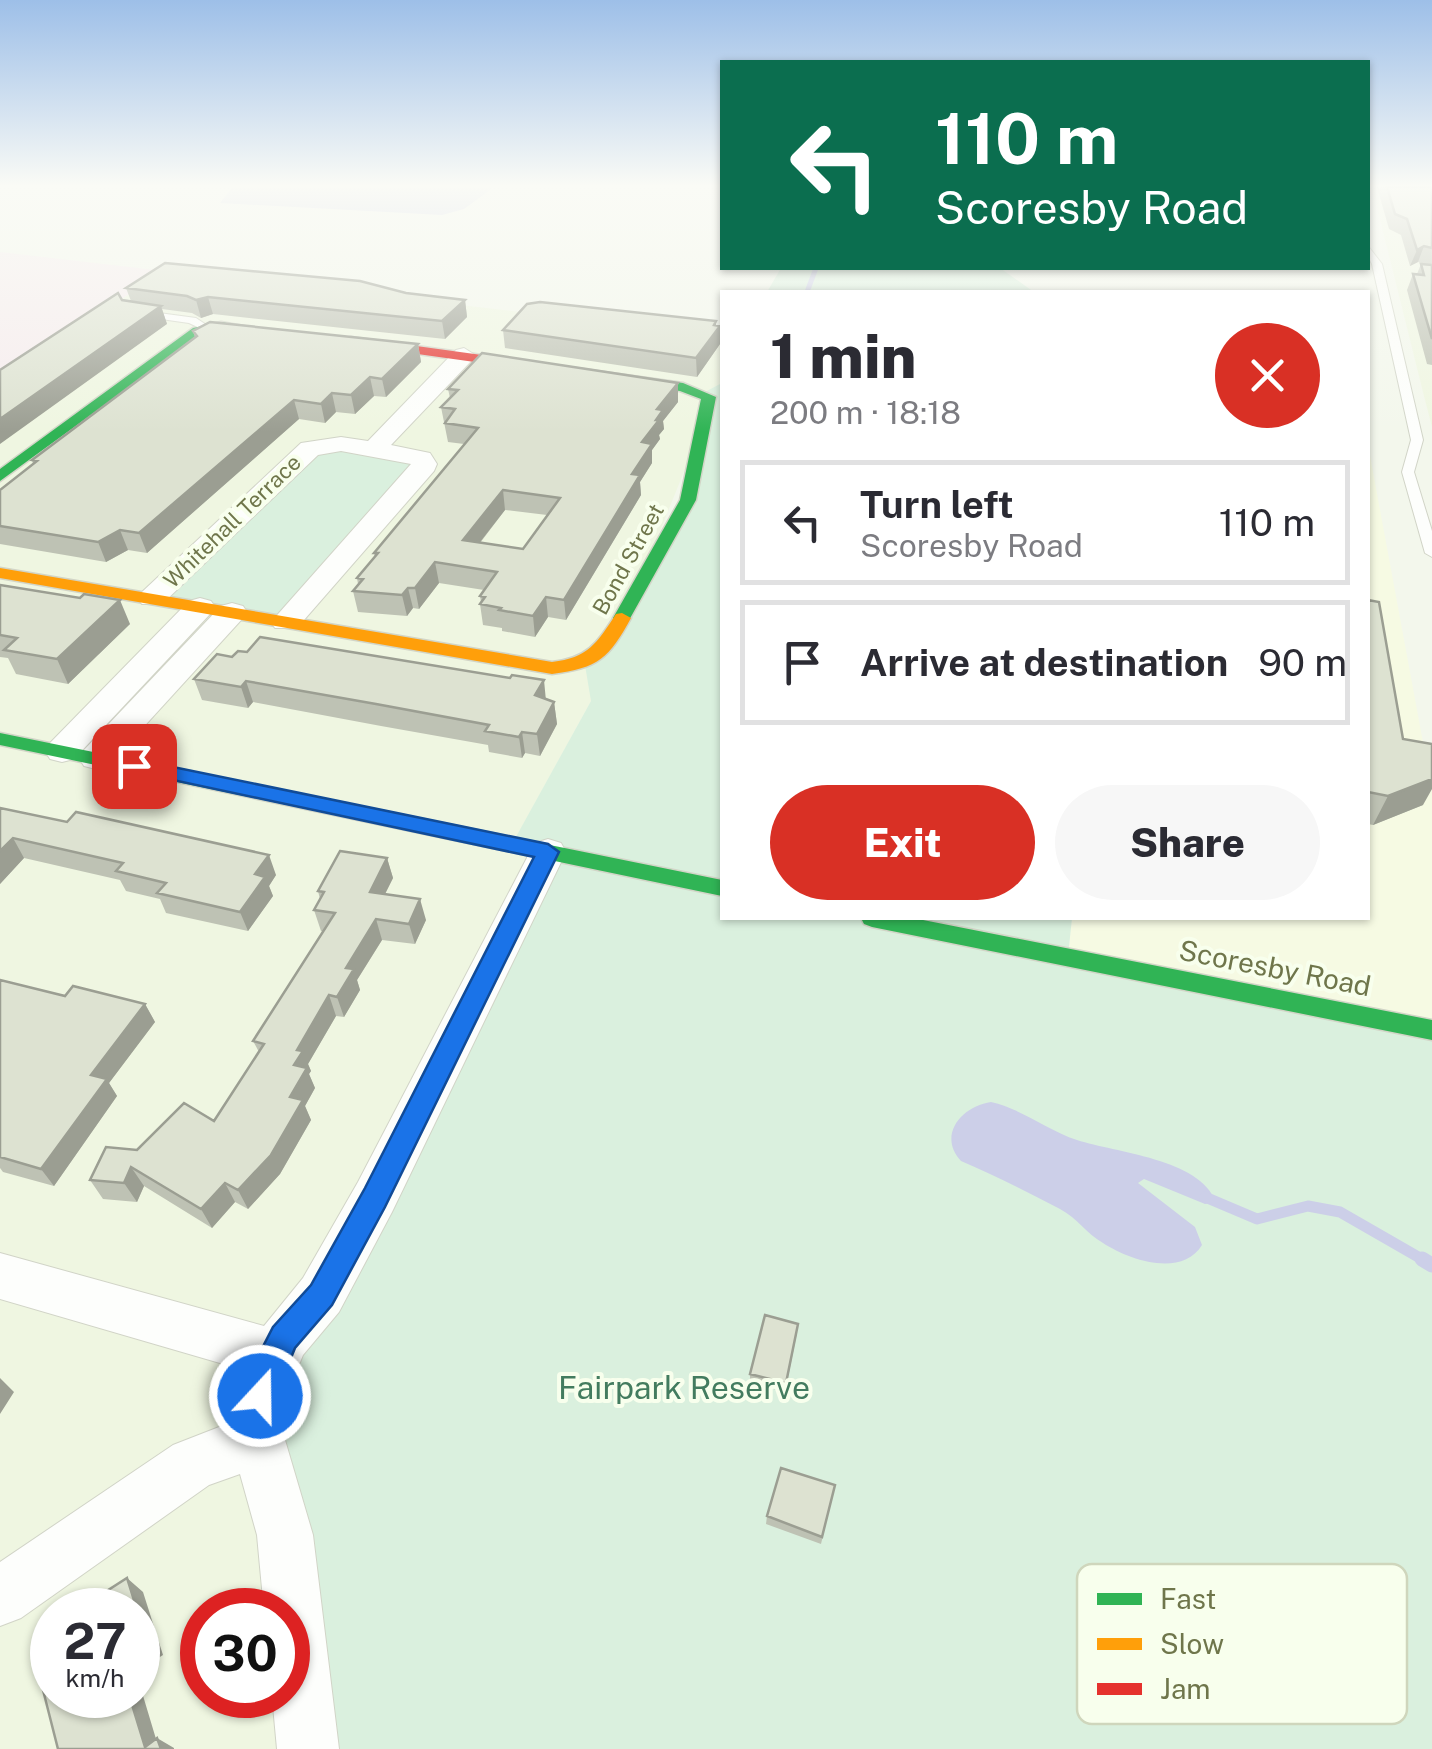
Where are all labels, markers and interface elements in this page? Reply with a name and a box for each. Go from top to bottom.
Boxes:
text: 110 m [935,97,1119,180]
icon: left [770,100,900,230]
text: Scoresby Road [935,181,1248,234]
text: 1 min [770,321,917,392]
button: close [1215,323,1320,428]
text: 200 m · 18:18 [770,394,961,431]
street label: Whitehall Terrace [158,449,306,593]
text: Turn left [860,482,1014,527]
icon: left [775,495,830,550]
street label: Bond Street [587,499,669,619]
text: 110 m [1219,500,1315,545]
text: Scoresby Road [860,527,1083,564]
icon: arrive [775,635,830,690]
text: Arrive at destination [860,640,1228,685]
text: 90 m [1258,640,1347,685]
pin [92,724,177,809]
icon: arrive [107,739,162,794]
button: Exit [770,785,1035,900]
button: Share [1055,785,1320,900]
street label: Scoresby Road [1176,933,1374,1002]
position arrow [208,1344,312,1448]
park label: Fairpark Reserve [558,1369,810,1406]
legend [1077,1564,1407,1724]
text: Fast [1160,1582,1216,1615]
speed limit sign: 30 [180,1588,310,1718]
text: 27 [63,1611,127,1670]
text: Slow [1160,1627,1224,1660]
text: km/h [66,1663,124,1693]
text: Jam [1160,1672,1211,1705]

